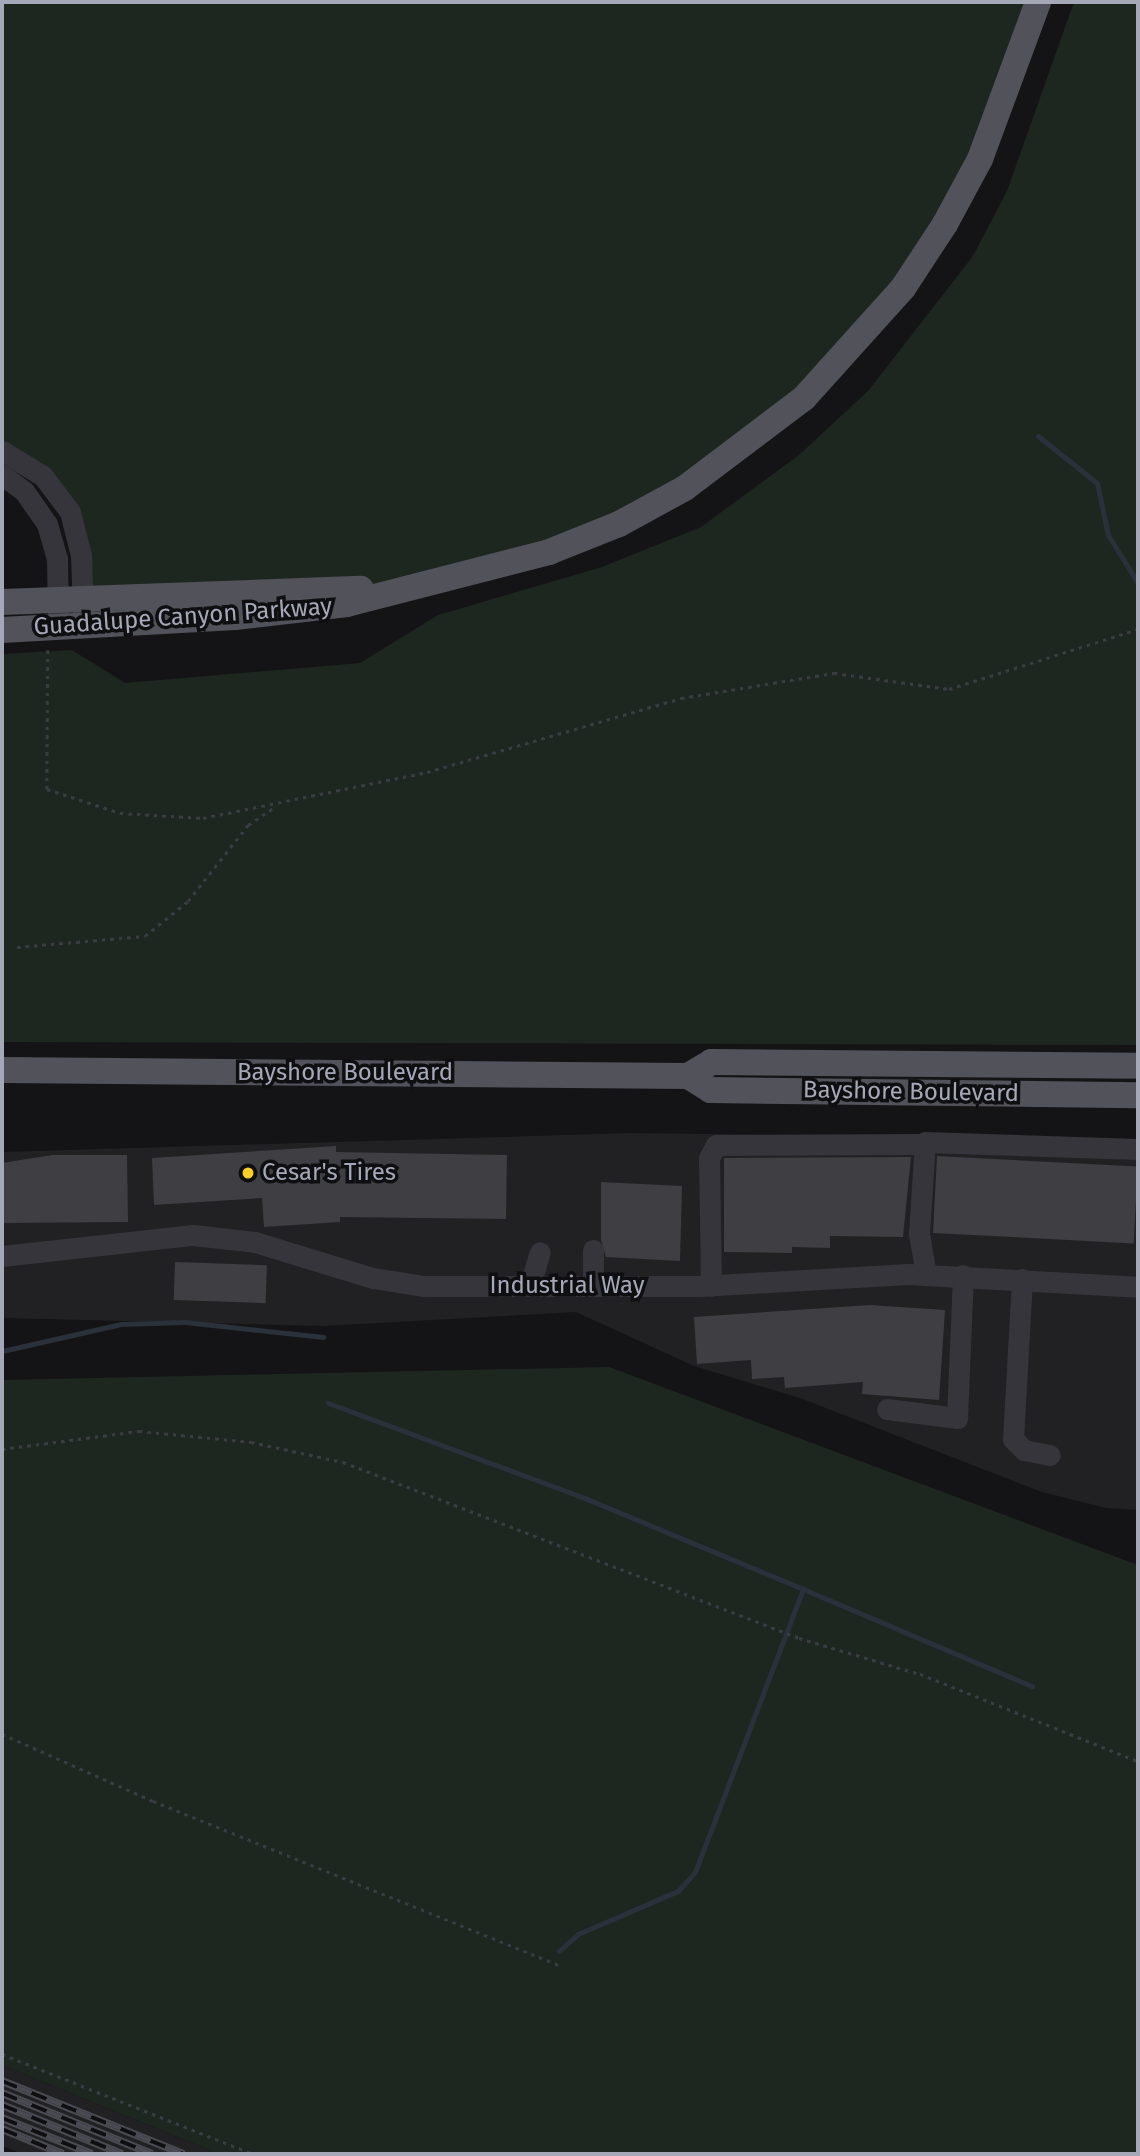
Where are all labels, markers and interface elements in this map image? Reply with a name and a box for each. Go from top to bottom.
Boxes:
street label: Guadalupe Canyon Parkway [33,592,333,642]
street label: Bayshore Boulevard [237,1059,453,1087]
street label: Bayshore Boulevard [803,1076,1019,1108]
place label: Cesar's Tires [262,1159,396,1187]
marker: Cesar's Tires [240,1165,256,1181]
street label: Industrial Way [489,1272,645,1300]

